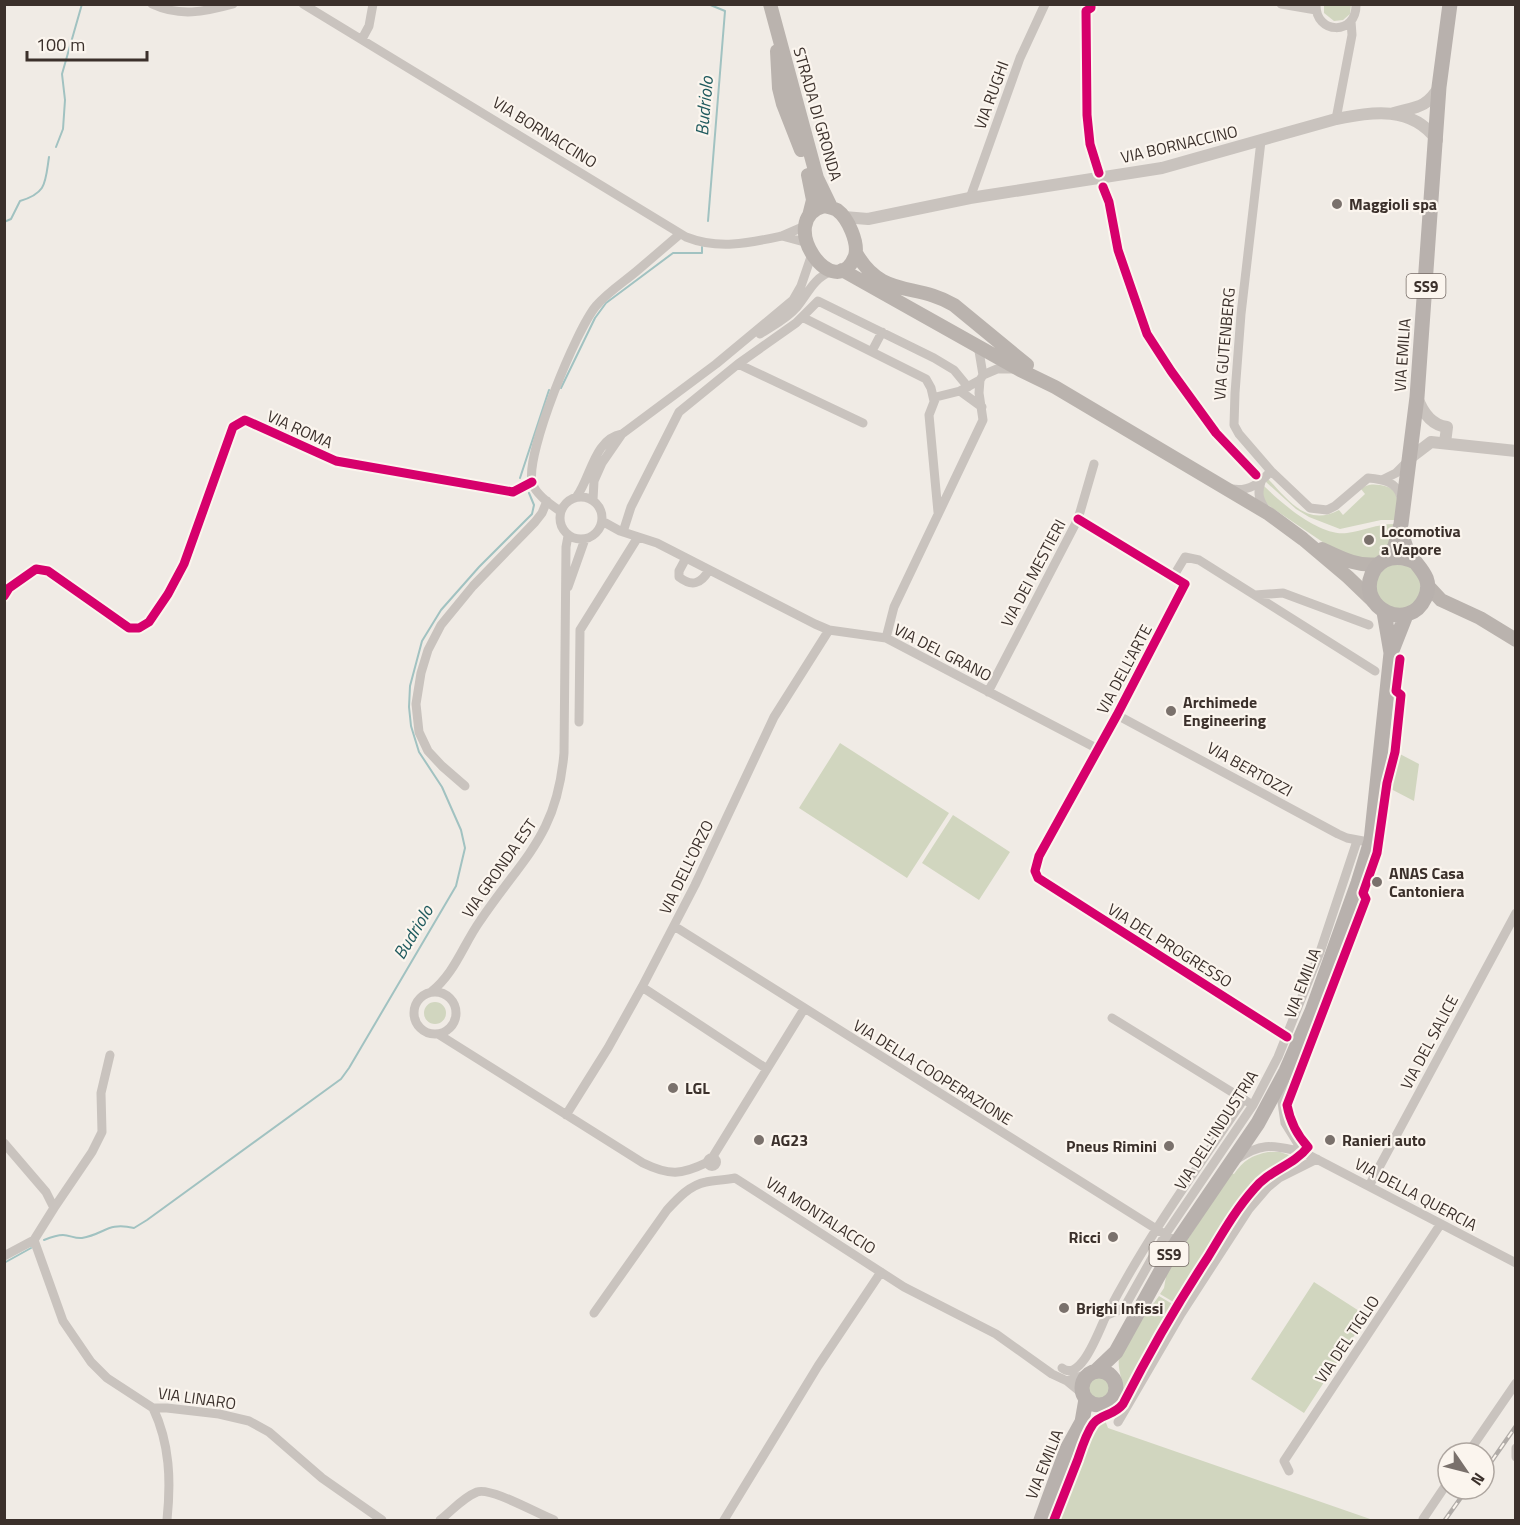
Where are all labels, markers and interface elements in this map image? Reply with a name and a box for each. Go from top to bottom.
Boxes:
scale bar [27,24,147,62]
text: 100 m [36,31,85,58]
street label: STRADA DI GRONDA [787,44,849,184]
street label: VIA RUGHI [968,58,1014,132]
water label: Budriolo [688,74,720,137]
street label: VIA BORNACCINO [488,90,602,174]
street label: VIA BORNACCINO [1118,119,1240,169]
place label: Maggioli spa [1349,192,1437,216]
marker: Maggioli spa [1330,197,1344,211]
road number: SS9 [1406,274,1446,298]
street label: VIA GUTENBERG [1207,287,1241,401]
street label: VIA EMILIA [1387,317,1417,393]
street label: VIA ROMA [263,404,337,454]
street label: VIA DEI MESTIERI [995,515,1071,631]
place label: Locomotiva a Vapore [1381,519,1461,561]
marker: Locomotiva a Vapore [1362,533,1376,547]
street label: VIA DEL GRANO [890,617,996,687]
street label: VIA DELL'ARTE [1090,620,1158,718]
place label: Archimede Engineering [1183,690,1266,732]
marker: Archimede Engineering [1164,704,1178,718]
street label: VIA BERTOZZI [1203,736,1297,802]
street label: VIA GRONDA EST [456,813,543,923]
street label: VIA DELL'ORZO [653,816,719,918]
place label: ANAS Casa Cantoniera [1389,861,1464,903]
marker: ANAS Casa Cantoniera [1370,875,1384,889]
street label: VIA DEL PROGRESSO [1103,897,1237,993]
water label: Budriolo [386,899,440,964]
street label: VIA EMILIA [1278,944,1327,1022]
street label: VIA DEL SALICE [1394,990,1464,1093]
street label: VIA DELLA COOPERAZIONE [849,1013,1017,1131]
street label: VIA DELL'INDUSTRIA [1168,1065,1264,1195]
place label: LGL [685,1076,710,1100]
marker: LGL [666,1081,680,1095]
place label: AG23 [771,1128,808,1152]
place label: Ranieri auto [1342,1128,1426,1152]
marker: AG23 [752,1133,766,1147]
marker: Ranieri auto [1323,1133,1337,1147]
place label: Pneus Rimini [1066,1134,1157,1158]
marker: Pneus Rimini [1162,1139,1176,1153]
street label: VIA DELLA QUERCIA [1350,1152,1482,1237]
street label: VIA MONTALACCIO [761,1170,881,1260]
place label: Ricci [1069,1225,1101,1249]
marker: Ricci [1106,1230,1120,1244]
road number: SS9 [1150,1242,1188,1266]
street label: VIA DEL TIGLIO [1309,1290,1385,1388]
place label: Brighi Infissi [1076,1296,1163,1320]
marker: Brighi Infissi [1057,1301,1071,1315]
street label: VIA LINARO [156,1381,238,1415]
street label: VIA EMILIA [1019,1425,1069,1503]
north arrow [1436,1441,1496,1501]
text: N [1465,1468,1491,1491]

